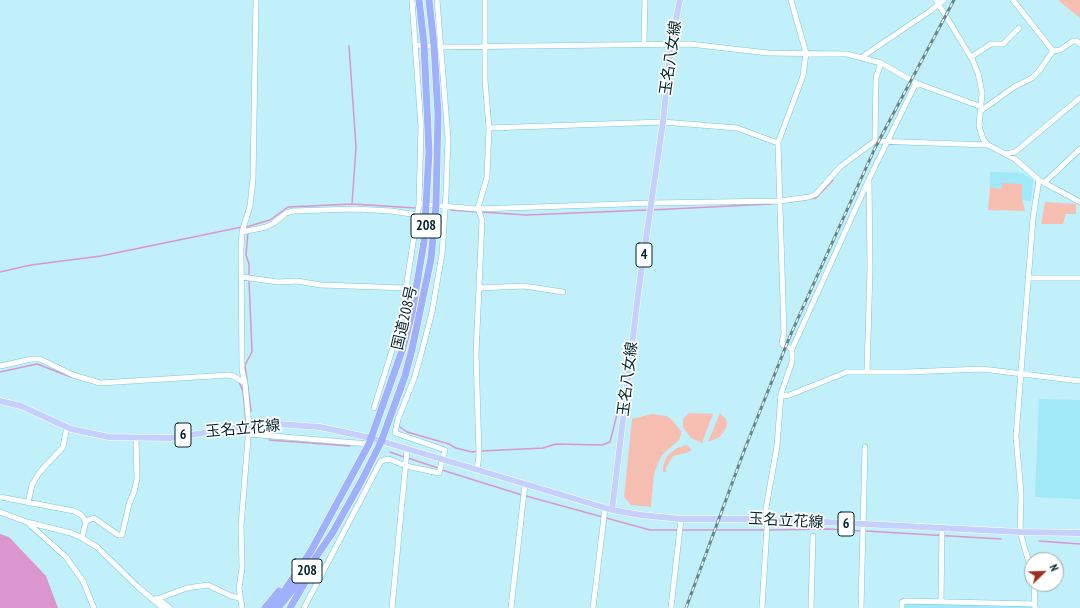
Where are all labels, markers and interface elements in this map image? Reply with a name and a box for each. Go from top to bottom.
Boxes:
street label: 玉名八女線 [657,20,685,96]
road number: 208 [411,214,441,238]
road number: 4 [636,243,652,267]
street label: 国道208号 [389,284,421,352]
street label: 玉名八女線 [614,341,642,417]
street label: 玉名立花線 [205,417,281,441]
road number: 6 [175,423,191,447]
street label: 玉名立花線 [748,510,824,532]
road number: 6 [838,512,854,536]
north arrow [1024,552,1064,592]
road number: 208 [292,559,322,583]
text: N [1047,562,1062,573]

